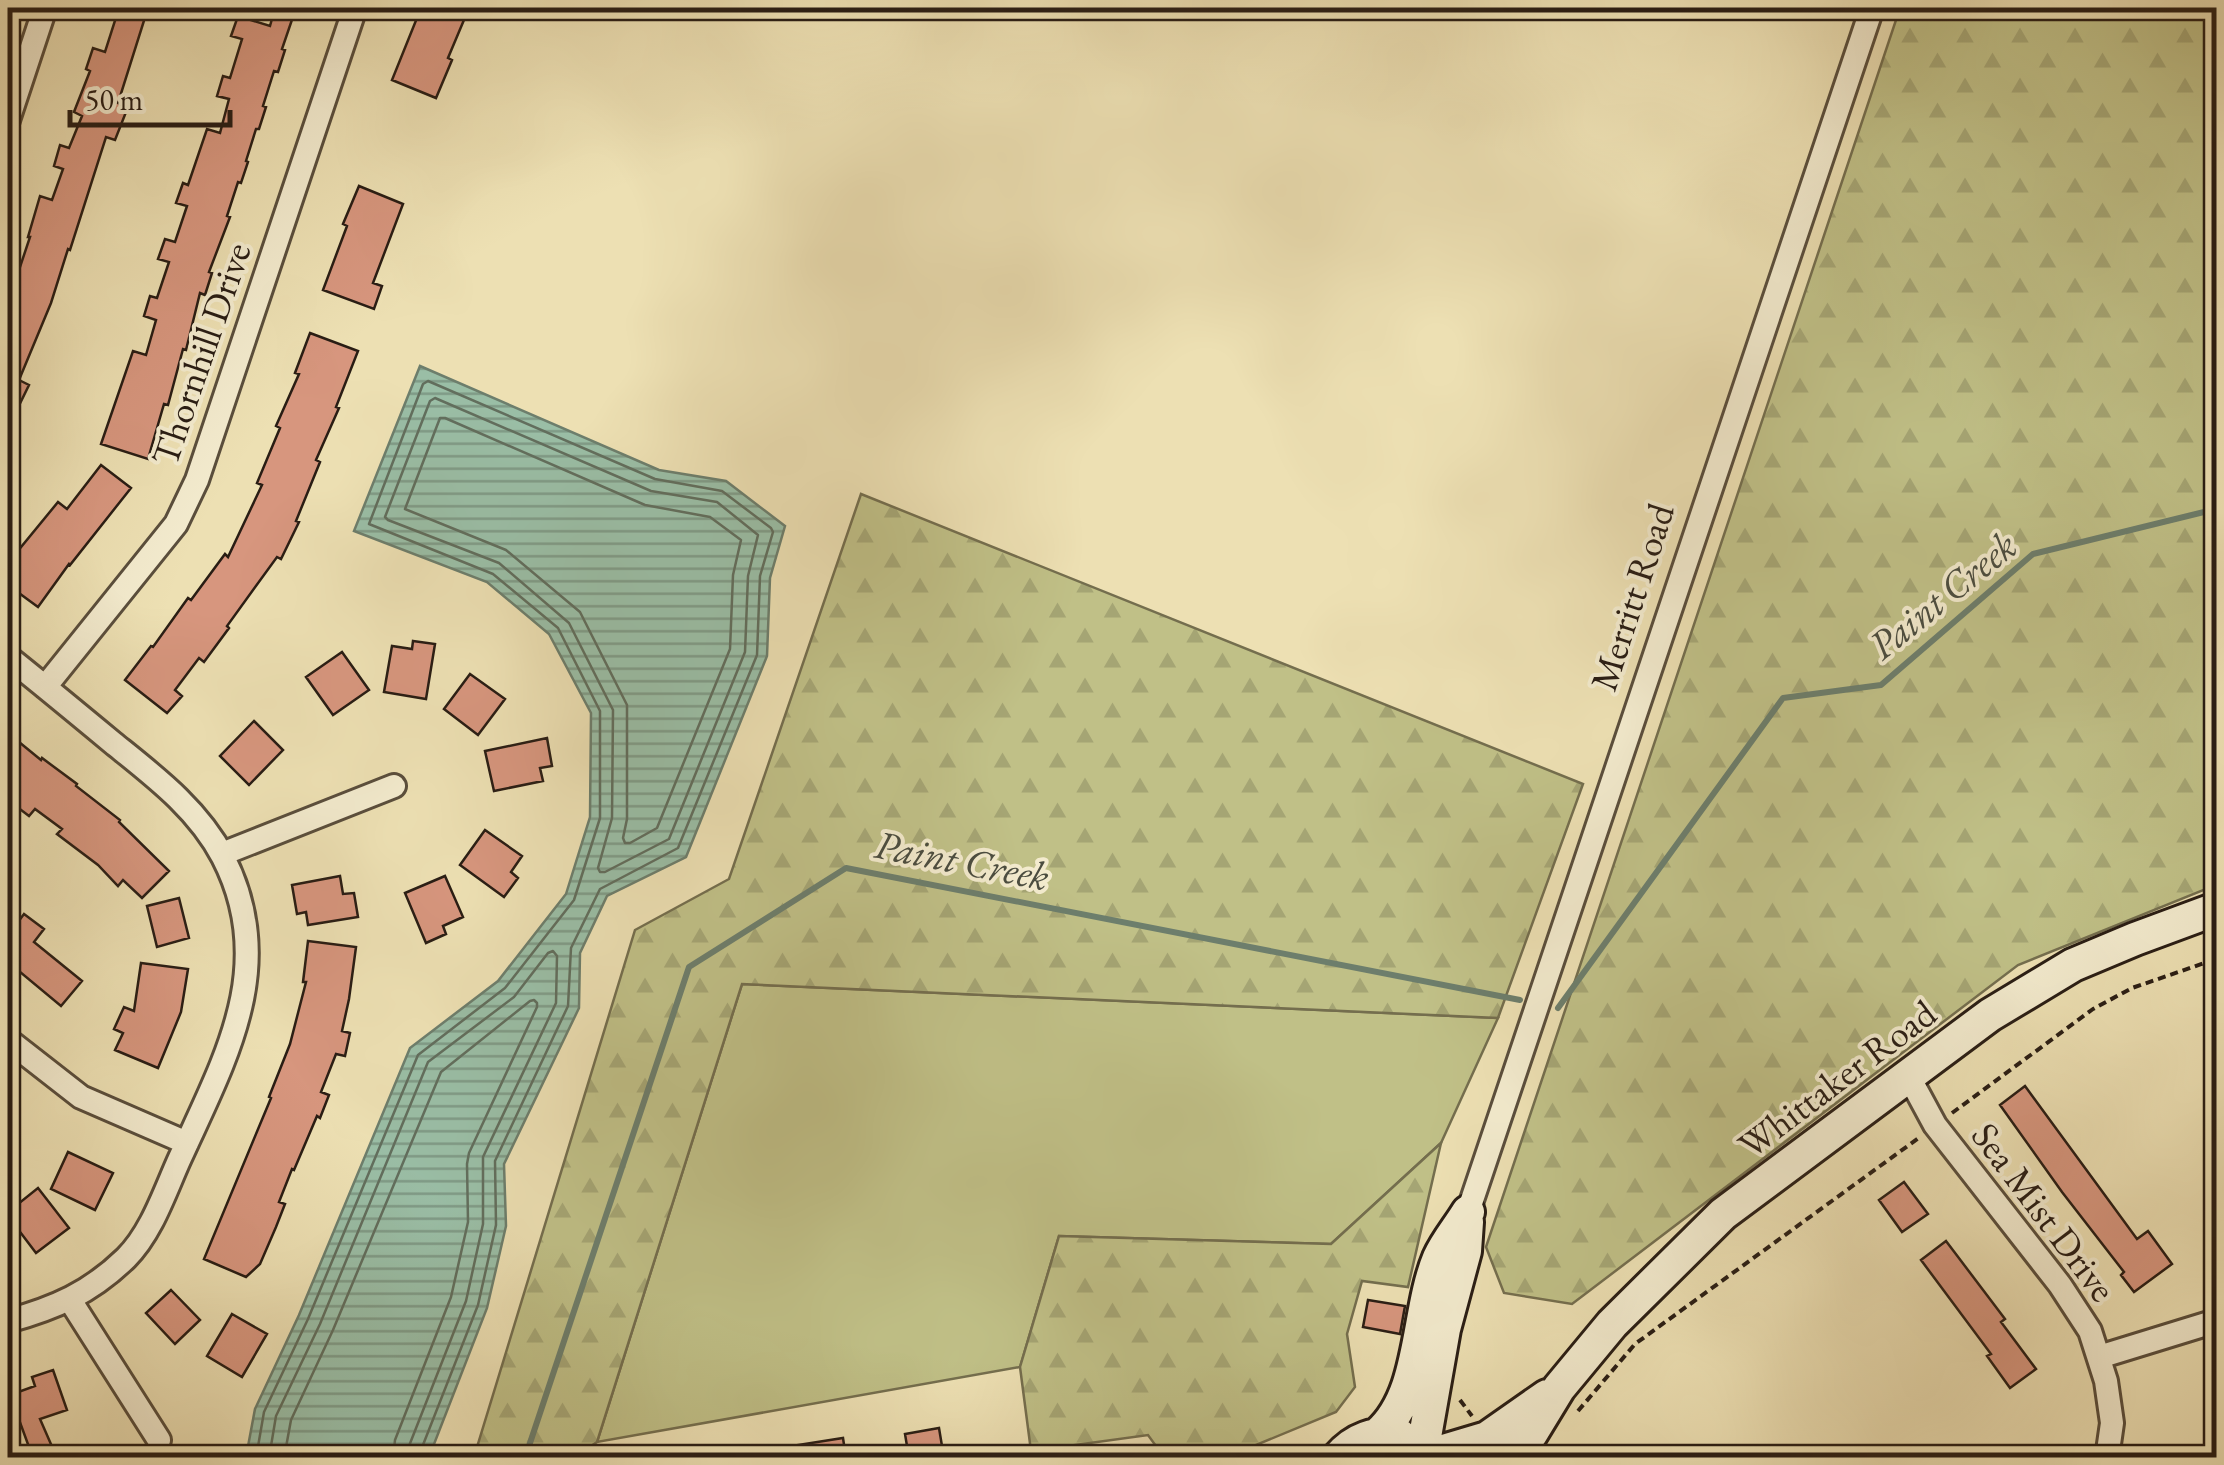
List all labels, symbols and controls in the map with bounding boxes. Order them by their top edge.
scale bar [70,65,230,127]
text: 50 m [85,80,143,119]
street label: Thornhill Drive [140,236,262,472]
street label: Merritt Road [1578,496,1685,697]
water label: Paint Creek [1857,519,2027,671]
water label: Paint Creek [870,818,1054,902]
street label: Whittaker Road [1728,988,1946,1169]
street label: Sea Mist Drive [1961,1112,2128,1311]

